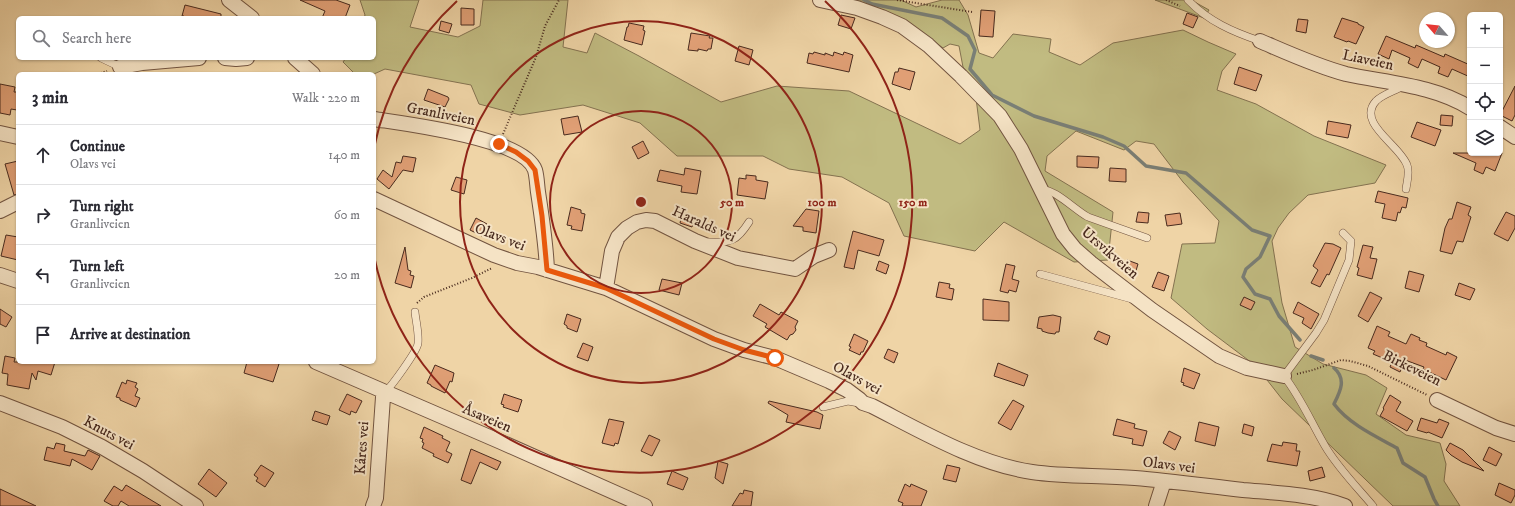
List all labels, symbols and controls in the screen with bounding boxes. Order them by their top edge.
north arrow [1419,12,1455,48]
map controls [1467,12,1503,156]
button: + [1467,12,1503,48]
search box [16,16,376,60]
icon: search [30,27,52,49]
text: Search here [62,29,131,48]
street label: Liaveien [1341,45,1395,75]
button: − [1467,48,1503,84]
button: locate [1467,84,1503,120]
text: 3 min [32,87,68,109]
text: Walk · 220 m [292,90,360,106]
street label: Granliveien [405,98,477,130]
button: layers [1467,120,1503,156]
route end [490,135,508,153]
text: Continue [70,137,125,156]
icon: ahead [32,144,54,166]
text: 140 m [328,147,360,163]
text: Olavs vei [70,156,116,172]
centre of rings [634,195,648,209]
text: 50 m [719,195,744,210]
text: 100 m [808,195,836,210]
text: 150 m [899,195,927,210]
text: Turn right [70,197,133,216]
street label: Haralds vei [669,202,739,247]
icon: right [32,204,54,226]
text: 60 m [334,207,360,223]
text: Granliveien [70,216,130,232]
street label: Olavs vei [472,219,528,255]
street label: Ursvikveien [1077,223,1143,283]
text: Turn left [70,257,124,276]
icon: left [32,264,54,286]
text: 20 m [334,267,360,283]
text: Granliveien [70,276,130,292]
icon: arrive [32,324,54,346]
text: Arrive at destination [70,325,190,344]
street label: Birkeveien [1380,346,1445,390]
route start [766,349,784,367]
street label: Olavs vei [829,357,885,399]
street label: Åsaveien [460,398,515,437]
street label: Knuts vei [80,412,138,454]
street label: Kåres vei [351,420,373,475]
street label: Olavs vei [1142,452,1196,478]

